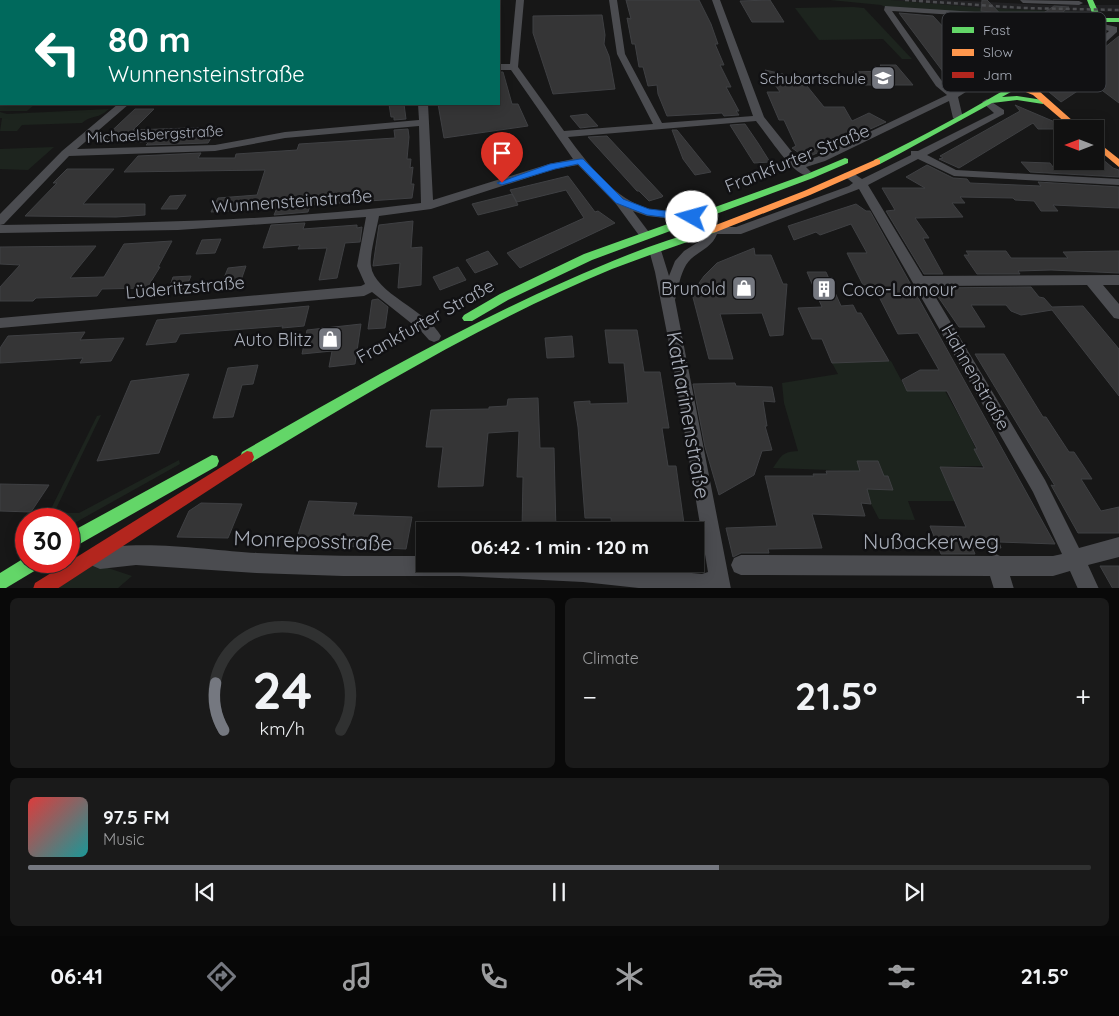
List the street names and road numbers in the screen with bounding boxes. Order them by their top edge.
street label: Frankfurter Straße [721,118,873,198]
street label: Michaelsbergstraße [86,121,224,147]
street label: Wunnensteinstraße [211,184,373,218]
street label: Lüderitzstraße [124,270,246,304]
street label: Frankfurter Straße [352,274,498,368]
street label: Hahnenstraße [936,320,1016,434]
street label: Katharinenstraße [661,329,717,501]
street label: Monreposstraße [233,524,393,556]
street label: Nußackerweg [863,528,999,554]

